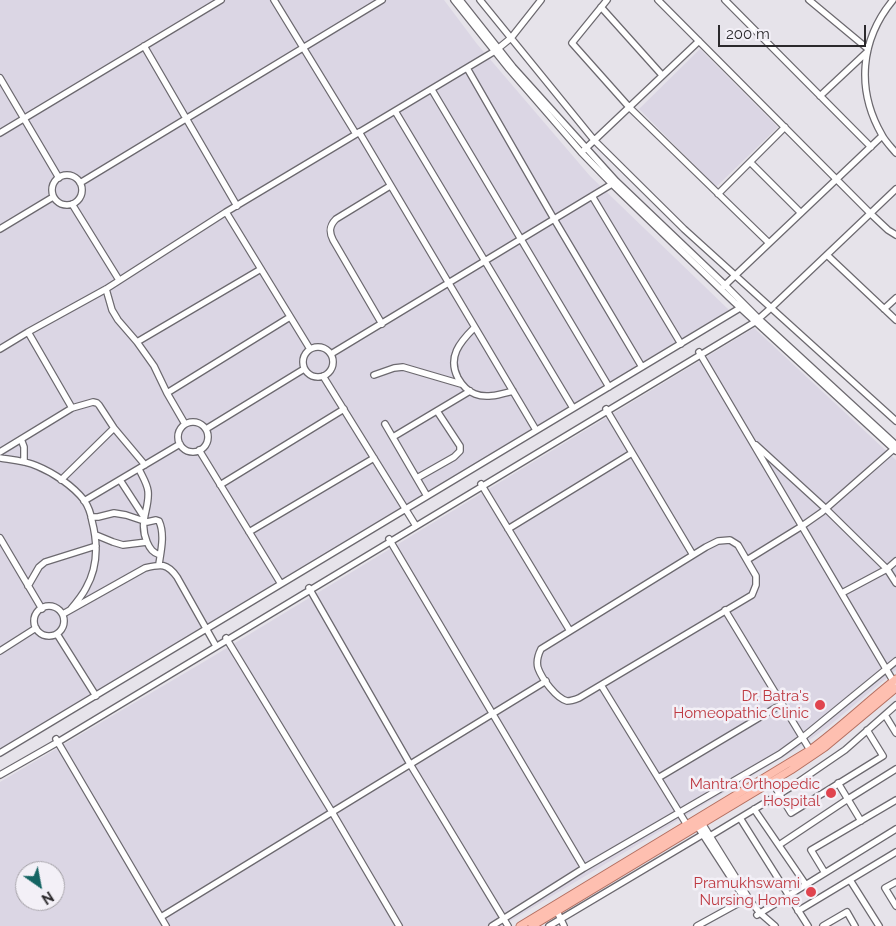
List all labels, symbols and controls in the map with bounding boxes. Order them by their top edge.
scale bar [721,15,868,47]
text: 200 m [726,25,770,43]
place label: Dr. Batra's Homeopathic Clinic [673,687,809,722]
marker: Dr. Batra's Homeopathic Clinic [813,698,827,712]
place label: Mantra Orthopedic Hospital [690,775,820,810]
marker: Mantra Orthopedic Hospital [824,786,838,800]
north arrow [15,861,65,911]
place label: Pramukhswami Nursing Home [694,874,800,909]
marker: Pramukhswami Nursing Home [804,885,818,899]
text: N [39,888,56,907]

